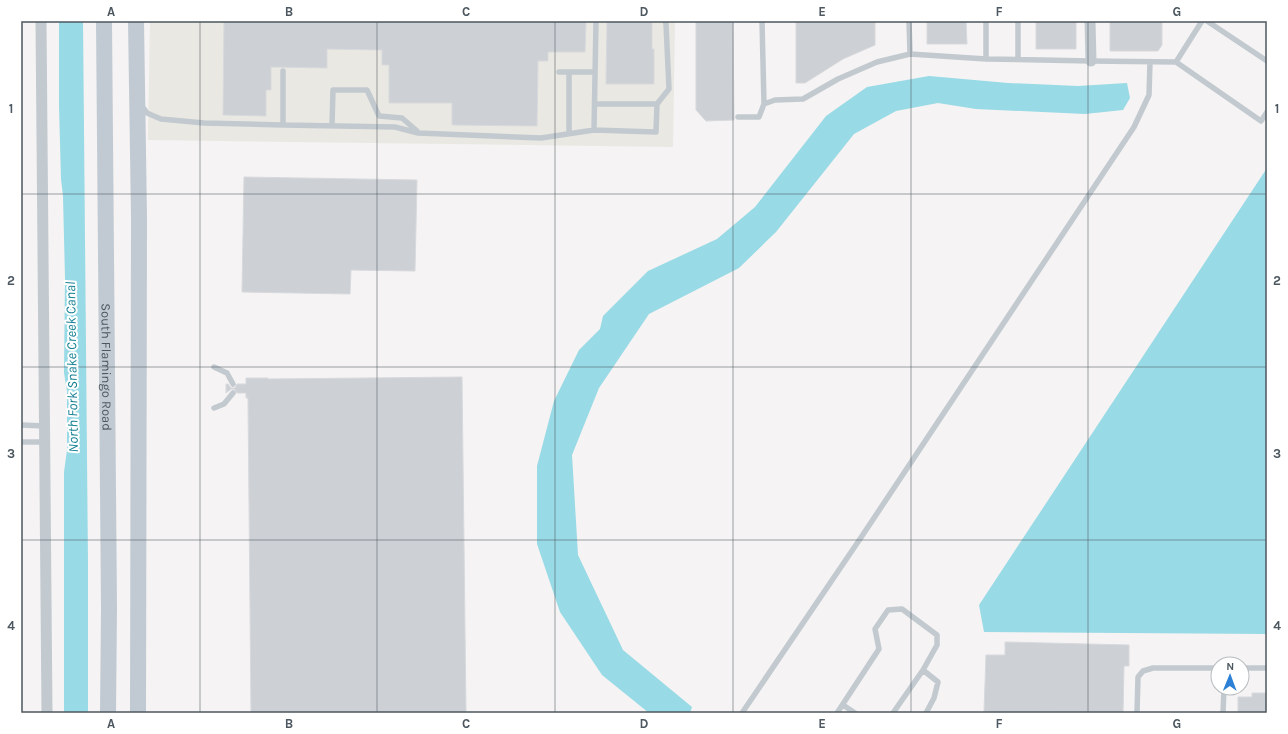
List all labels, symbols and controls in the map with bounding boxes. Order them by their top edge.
text: A [107,4,115,19]
text: B [285,4,293,19]
text: C [462,4,470,19]
text: D [640,4,649,19]
text: E [818,4,826,19]
text: F [995,4,1003,19]
text: G [1173,4,1181,19]
text: 1 [9,101,13,116]
text: 1 [1275,101,1279,116]
text: 2 [7,273,15,288]
text: 2 [1273,273,1281,288]
water label: North Fork Snake Creek Canal [62,281,82,453]
street label: South Flamingo Road [99,303,115,431]
text: 3 [7,446,15,461]
text: 3 [1273,446,1281,461]
text: 4 [7,618,15,633]
text: 4 [1273,618,1281,633]
north arrow [1210,656,1250,696]
text: N [1226,660,1234,673]
text: A [107,716,115,731]
text: B [285,716,293,731]
text: C [462,716,470,731]
text: D [640,716,649,731]
text: E [818,716,826,731]
text: F [995,716,1003,731]
text: G [1173,716,1181,731]

